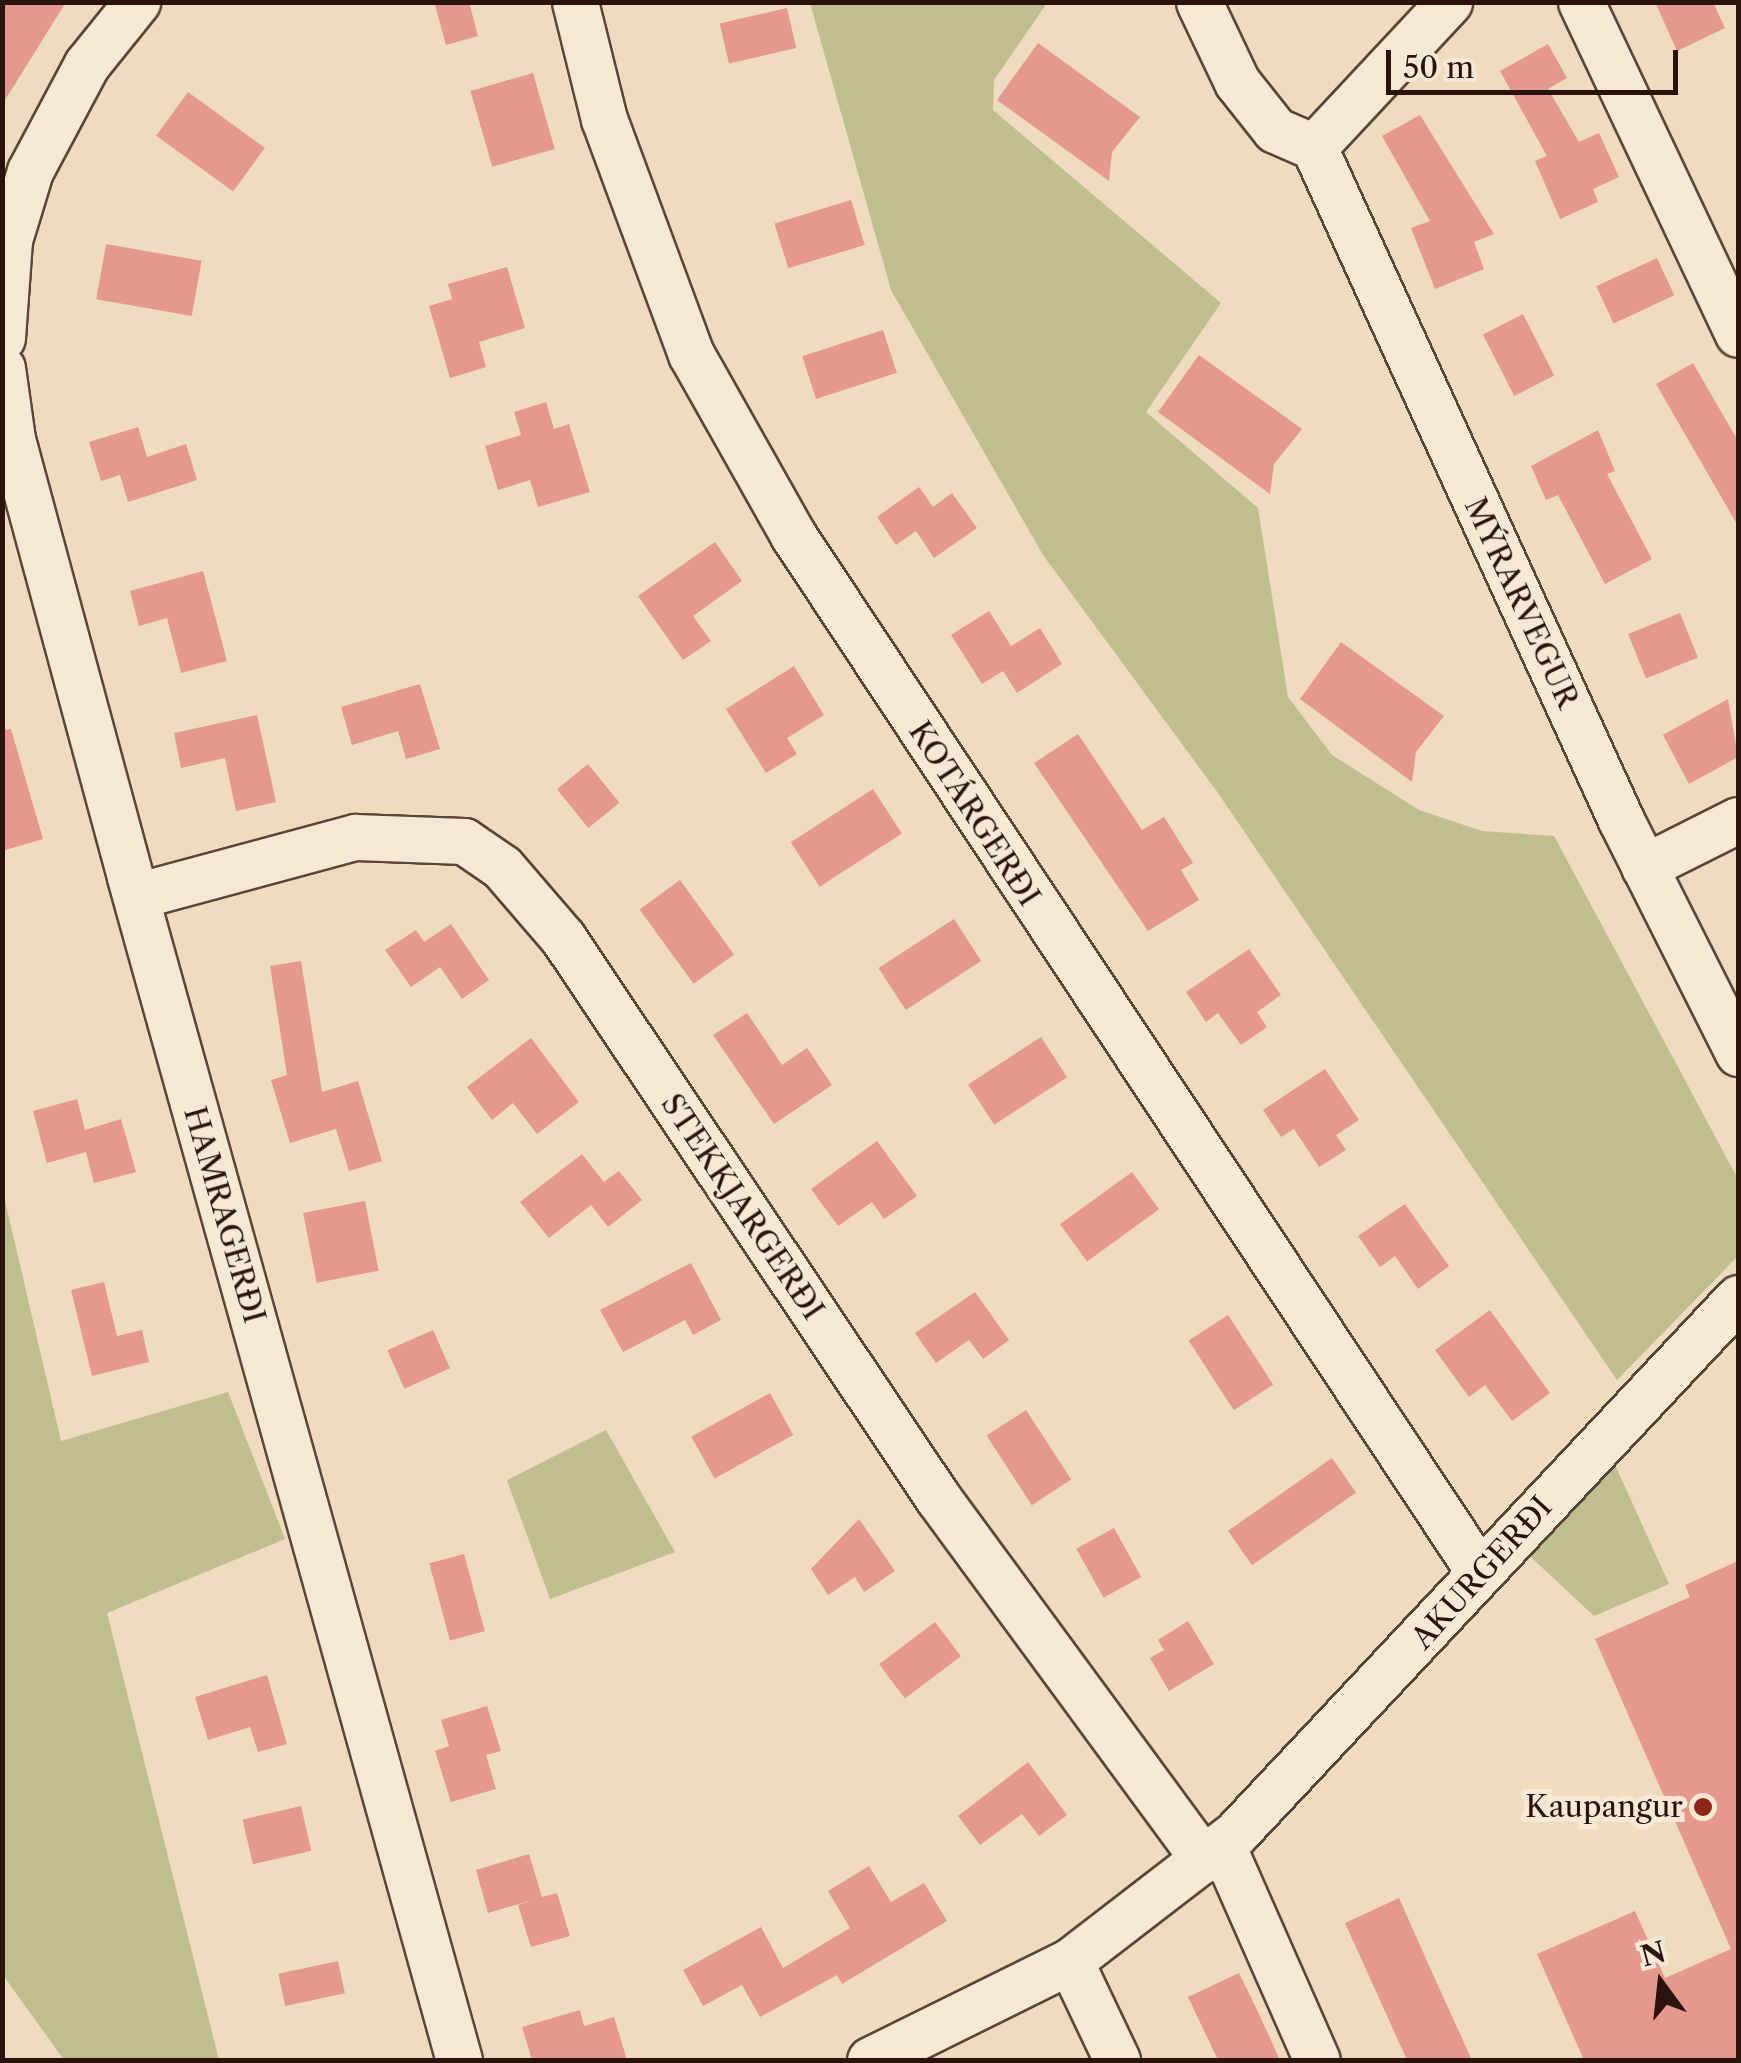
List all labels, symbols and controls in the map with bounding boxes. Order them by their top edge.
scale bar [1391,30,1684,92]
text: 50 m [1403,49,1474,86]
street label: MÝRARVEGUR [1457,492,1585,714]
street label: KOTÁRGERÐI [901,715,1047,913]
street label: STEKKJARGERÐI [653,1087,831,1327]
street label: HAMRAGERÐI [176,1103,272,1327]
street label: AKURGERÐI [1404,1490,1560,1656]
place label: Kaupangur [1525,1789,1683,1825]
marker: Kaupangur [1692,1796,1714,1818]
north arrow [1611,1933,1711,2033]
text: N [1637,1934,1669,1974]

